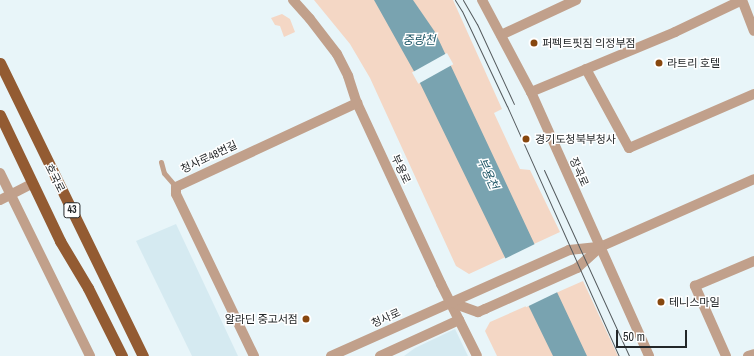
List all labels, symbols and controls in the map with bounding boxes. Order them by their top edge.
water label: 중랑천 [402,34,436,48]
place label: 퍼펙트핏짐 의정부점 [542,36,636,50]
marker: 퍼펙트핏짐 의정부점 [529,38,539,48]
place label: 라트리 호텔 [667,56,720,70]
marker: 라트리 호텔 [654,58,664,68]
place label: 경기도청북부청사 [535,132,616,146]
marker: 경기도청북부청사 [520,133,532,145]
street label: 청사로48번길 [179,138,239,176]
street label: 부용로 [389,152,413,186]
street label: 장곡로 [567,155,591,189]
water label: 부용천 [473,156,501,192]
street label: 호국로 [42,161,68,195]
road number: 43 [63,202,81,218]
place label: 테니스마일 [669,295,720,309]
marker: 테니스마일 [656,297,666,307]
street label: 청사로 [369,306,403,330]
place label: 알라딘 중고서점 [225,312,298,326]
marker: 알라딘 중고서점 [301,314,311,324]
scale bar [618,322,689,348]
text: 50 m [623,329,645,345]

